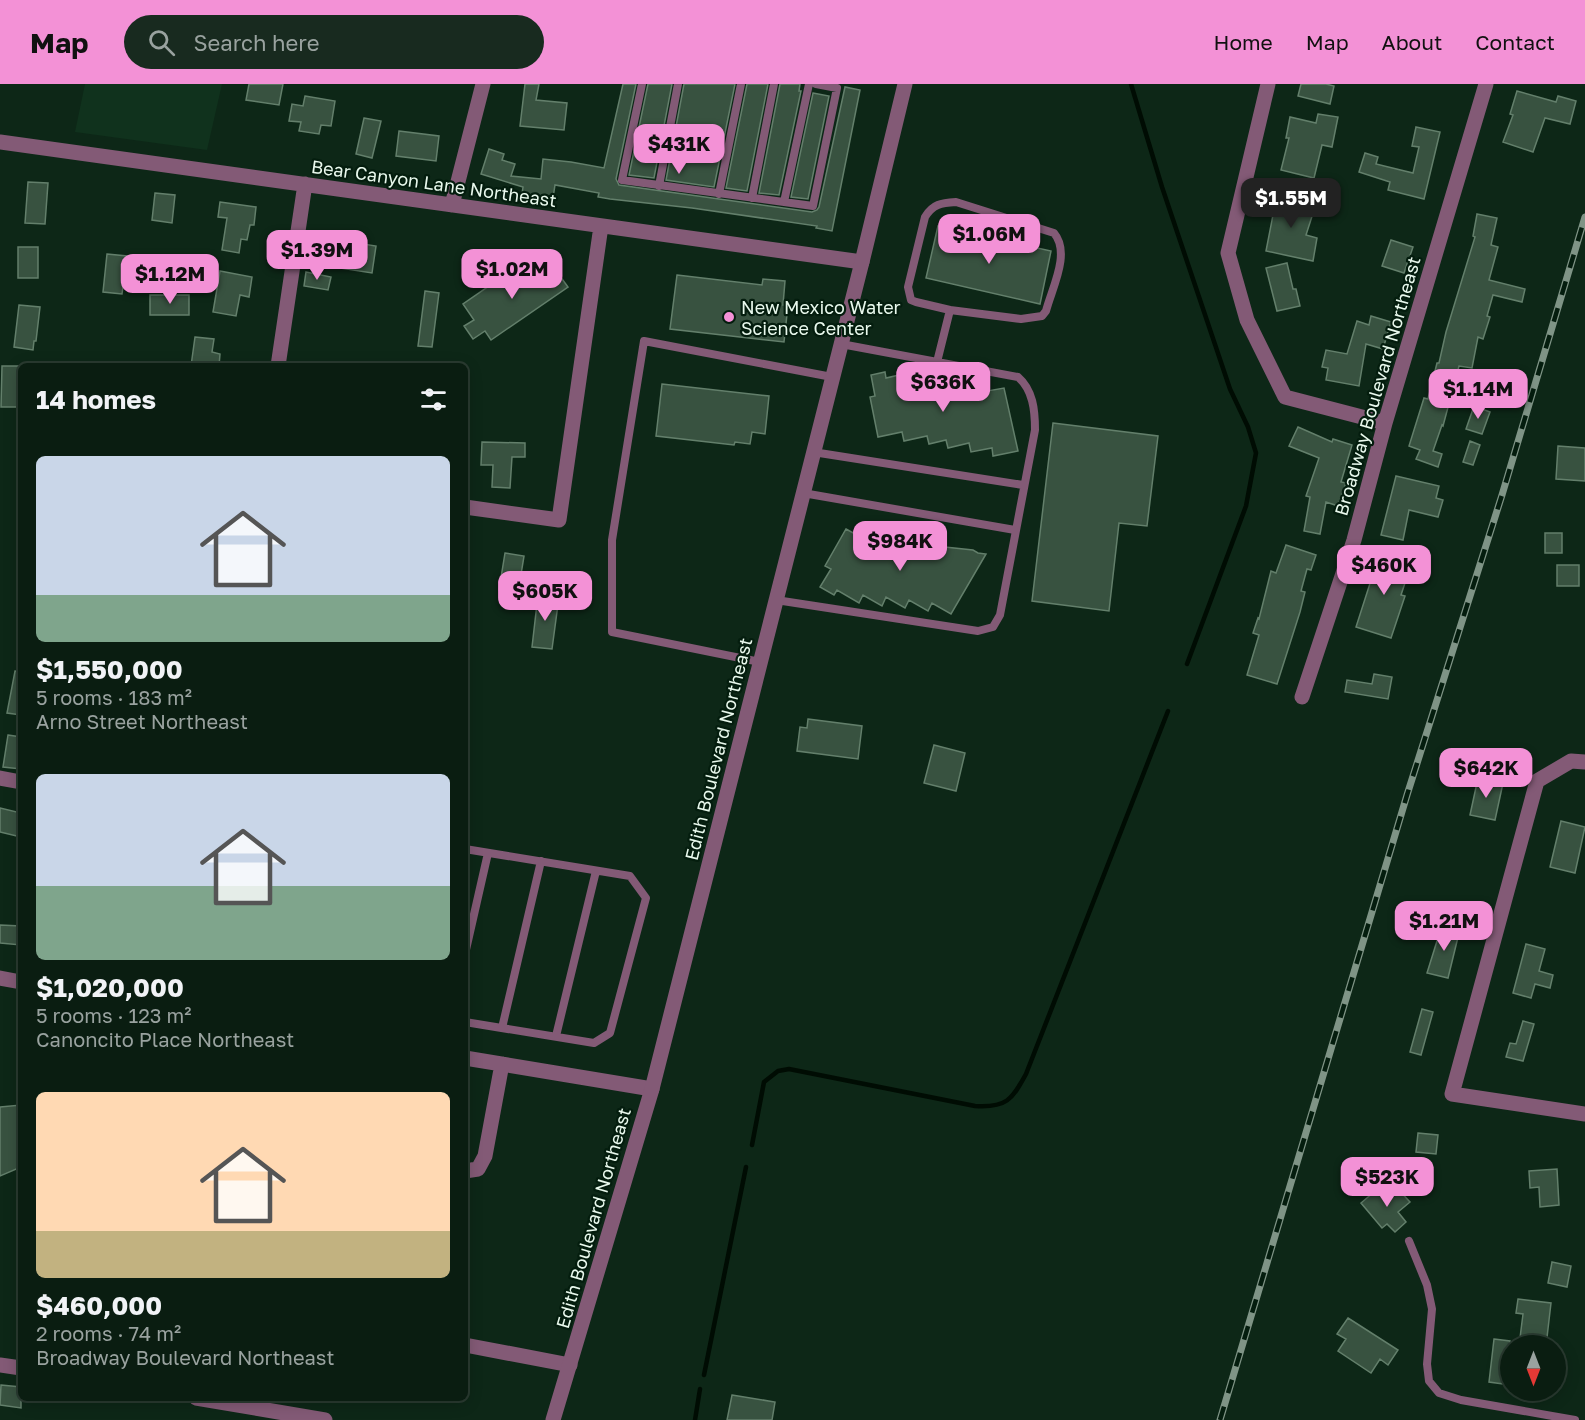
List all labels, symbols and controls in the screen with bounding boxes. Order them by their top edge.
search box [124,15,544,69]
text: Map [30,26,88,59]
icon: search [145,26,178,59]
text: Search here [193,29,319,56]
text: Home [1213,29,1273,55]
text: Map [1306,29,1349,55]
text: About [1382,29,1442,55]
text: Contact [1475,29,1555,55]
pin: $431K [637,124,721,175]
text: $431K [648,131,710,155]
street label: Bear Canyon Lane Northeast [310,155,558,211]
pin: $1.55M [1242,178,1340,229]
text: $1.55M [1255,185,1327,209]
pin: $1.06M [940,214,1038,265]
text: $1.06M [952,221,1026,245]
pin: $1.39M [268,230,366,281]
text: $1.39M [281,237,353,261]
pin: $1.02M [463,249,561,300]
pin: $1.12M [121,254,219,305]
street label: Broadway Boulevard Northeast [1329,254,1425,518]
text: $1.02M [475,256,549,280]
text: $1.12M [135,261,205,285]
place label: New Mexico Water Science Center [741,296,901,339]
marker: New Mexico Water Science Center [722,310,736,324]
pin: $636K [901,362,985,413]
text: $636K [910,369,976,393]
pin: $1.14M [1429,369,1527,420]
text: $1.14M [1443,376,1513,400]
icon: filters [417,383,450,416]
text: 14 homes [36,384,156,415]
icon: home [189,495,297,603]
pin: $984K [858,521,942,572]
text: $984K [867,528,933,552]
pin: $460K [1342,545,1426,596]
text: $460K [1351,552,1417,576]
pin: $605K [503,571,587,622]
text: $605K [512,578,578,602]
street label: Edith Boulevard Northeast [680,635,756,863]
text: $1,550,000 [36,654,183,685]
text: 5 rooms · 183 m² [36,685,192,709]
text: Arno Street Northeast [36,709,248,733]
pin: $642K [1444,748,1528,799]
text: $642K [1453,755,1519,779]
icon: home [189,813,297,921]
pin: $1.21M [1395,901,1493,952]
text: $1.21M [1409,908,1479,932]
text: $1,020,000 [36,972,184,1003]
text: 5 rooms · 123 m² [36,1003,191,1027]
text: Canoncito Place Northeast [36,1027,294,1051]
street label: Edith Boulevard Northeast [551,1105,635,1331]
icon: home [189,1131,297,1239]
pin: $523K [1345,1157,1429,1208]
text: $523K [1355,1164,1419,1188]
text: $460,000 [36,1290,162,1321]
text: 2 rooms · 74 m² [36,1321,181,1345]
north arrow [1500,1335,1566,1401]
map controls [1500,1335,1566,1401]
text: Broadway Boulevard Northeast [36,1345,334,1369]

